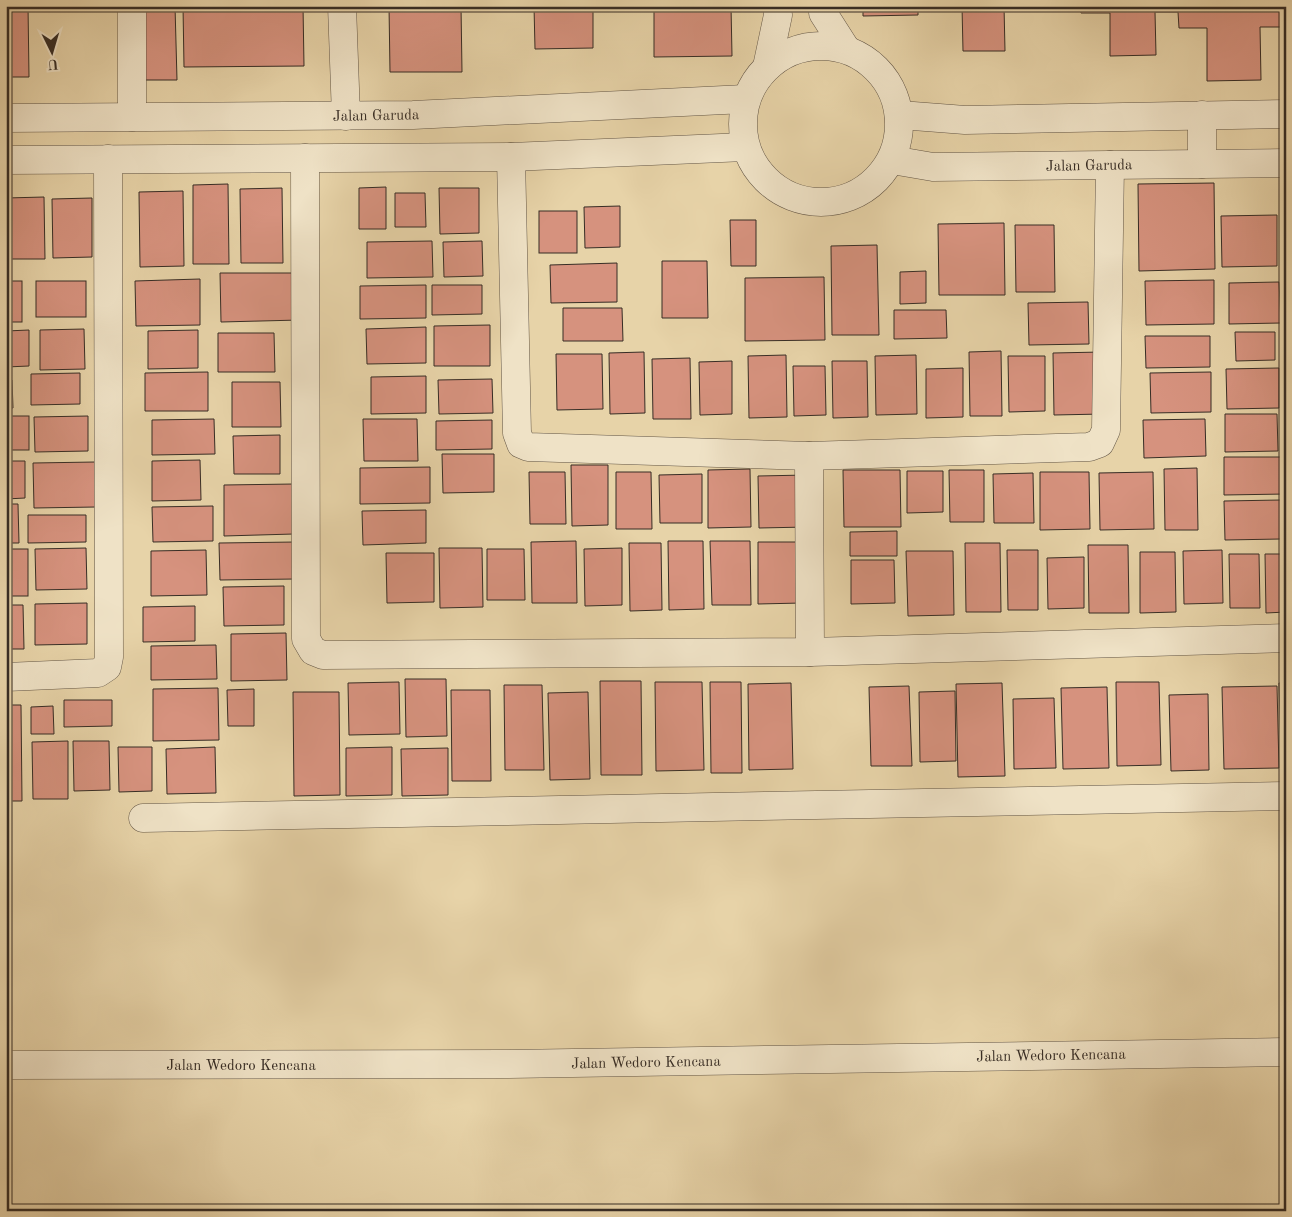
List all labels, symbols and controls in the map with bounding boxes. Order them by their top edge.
north arrow [28,28,78,78]
text: U [47,56,59,71]
street label: Jalan Garuda [332,108,420,125]
street label: Jalan Garuda [1045,158,1133,175]
street label: Jalan Wedoro Kencana [976,1048,1127,1065]
street label: Jalan Wedoro Kencana [571,1055,722,1072]
street label: Jalan Wedoro Kencana [166,1059,316,1074]

